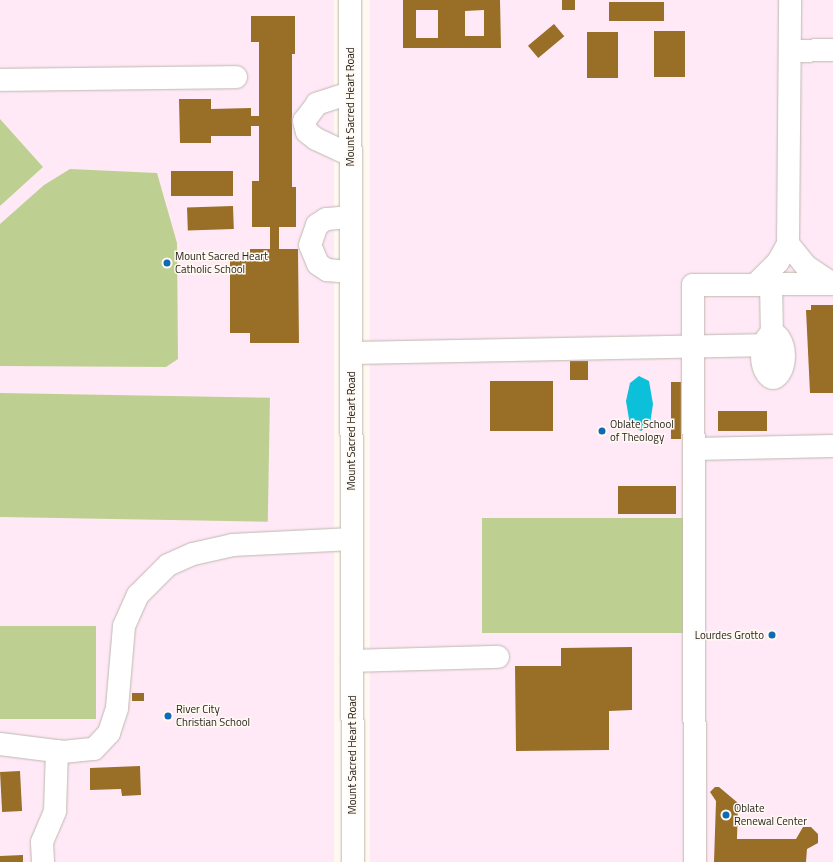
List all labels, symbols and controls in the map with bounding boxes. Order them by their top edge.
street label: Mount Sacred Heart Road [343,47,357,167]
place label: Mount Sacred Heart Catholic School [175,250,268,276]
marker: Mount Sacred Heart Catholic School [162,258,172,268]
street label: Mount Sacred Heart Road [344,371,358,491]
place label: Oblate School of Theology [610,418,674,444]
marker: Oblate School of Theology [597,426,607,436]
place label: Lourdes Grotto [695,628,764,642]
marker: Lourdes Grotto [767,630,777,640]
street label: Mount Sacred Heart Road [345,695,359,815]
place label: River City Christian School [176,703,250,729]
marker: River City Christian School [163,711,173,721]
place label: Oblate Renewal Center [734,802,807,828]
marker: Oblate Renewal Center [721,810,731,820]

